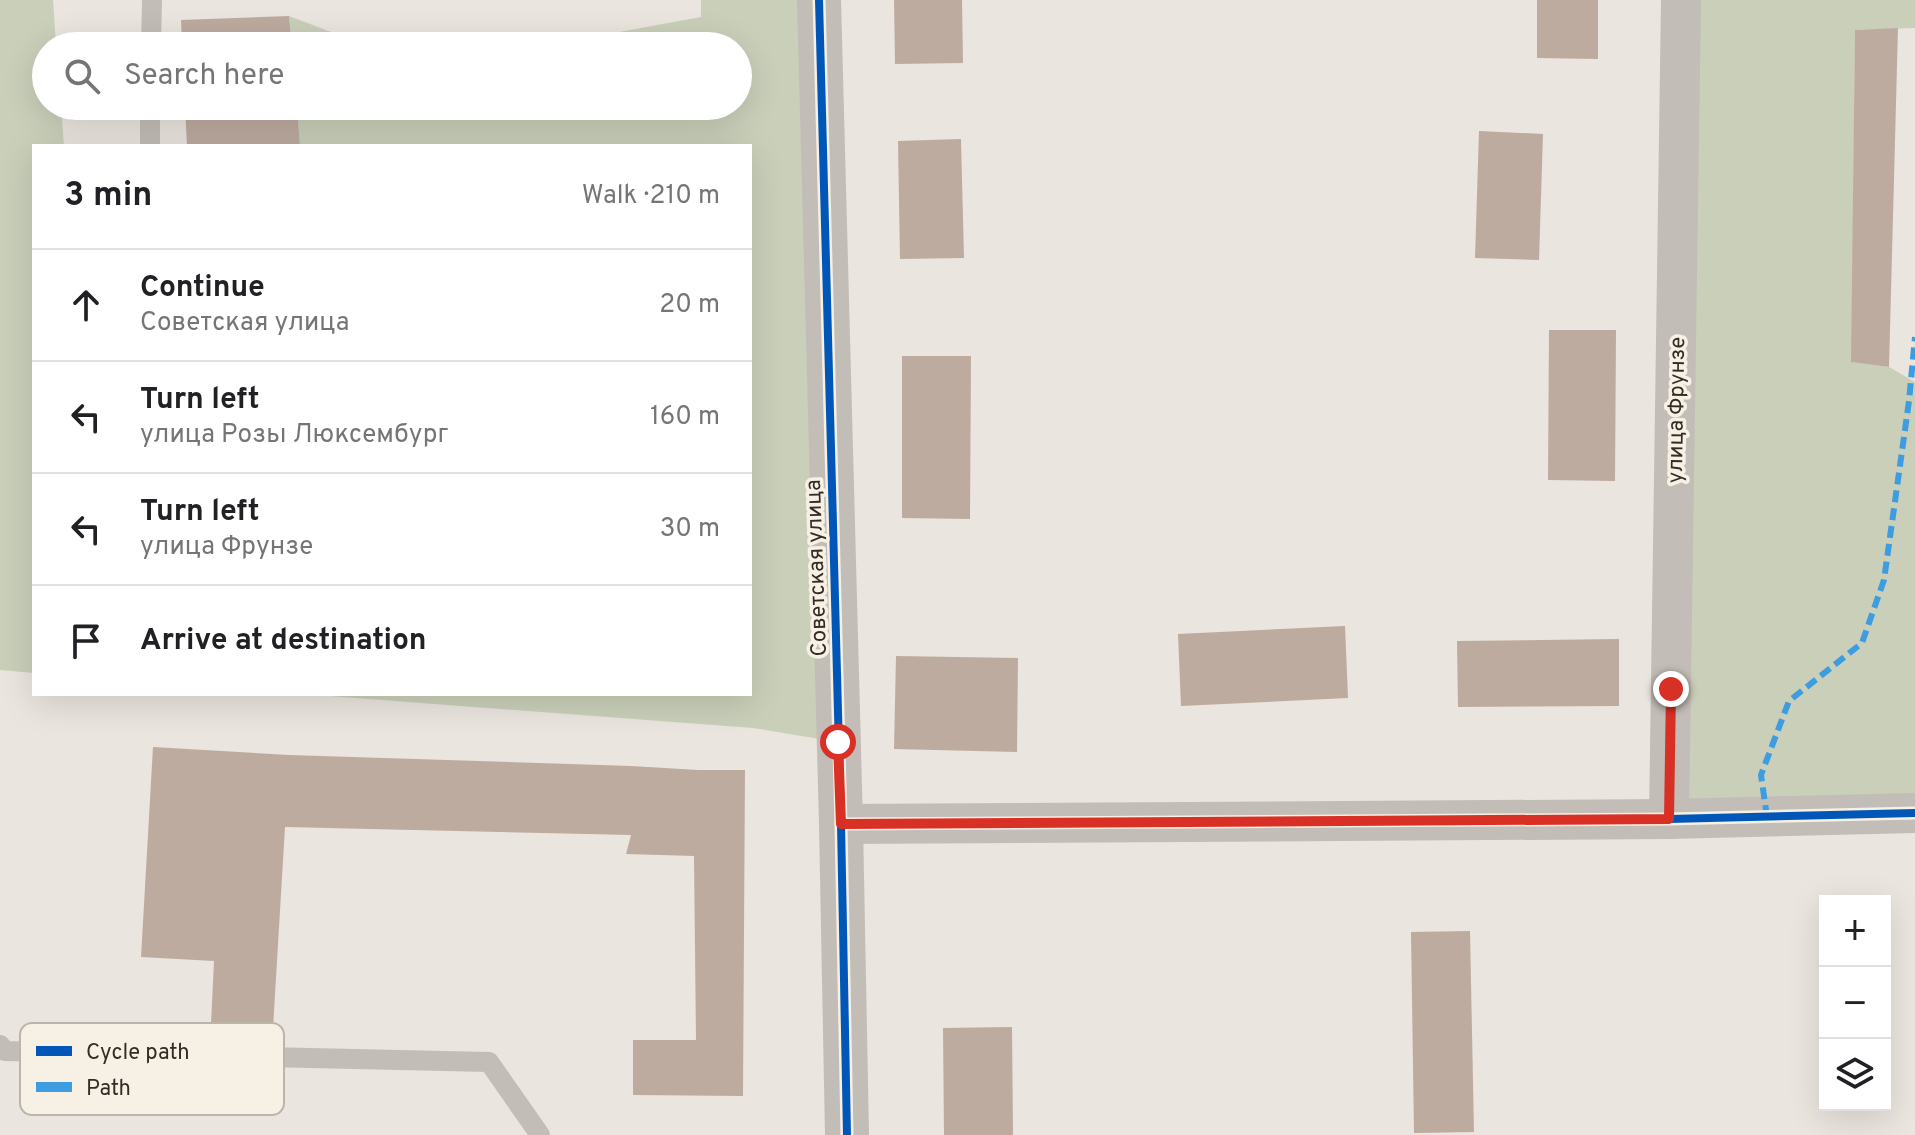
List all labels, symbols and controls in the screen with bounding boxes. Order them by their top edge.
search box [32,32,752,120]
icon: search [60,54,104,98]
text: Search here [124,58,284,95]
text: 3 min [64,175,152,218]
text: Walk · 210 m [582,180,720,213]
text: Continue [140,270,265,307]
icon: ahead [64,283,108,327]
text: 20 m [659,289,720,322]
text: Советская улица [140,307,349,340]
street label: улица Фрунзе [1663,337,1692,484]
text: Turn left [140,382,260,419]
icon: left [64,395,108,439]
text: 160 m [650,401,720,434]
text: улица Розы Люксембург [140,419,448,452]
street label: Советская улица [801,479,834,657]
text: Turn left [140,494,260,531]
icon: left [64,507,108,551]
text: 30 m [660,513,720,546]
text: улица Фрунзе [140,531,313,564]
icon: arrive [64,619,108,663]
text: Arrive at destination [140,623,426,660]
route end [1653,671,1689,707]
route start [820,724,856,760]
map controls [1819,895,1891,1111]
button: + [1819,895,1891,967]
button: − [1819,967,1891,1039]
legend [20,1023,284,1115]
button: layers [1819,1039,1891,1111]
text: Cycle path [86,1040,190,1067]
text: Path [86,1076,131,1103]

